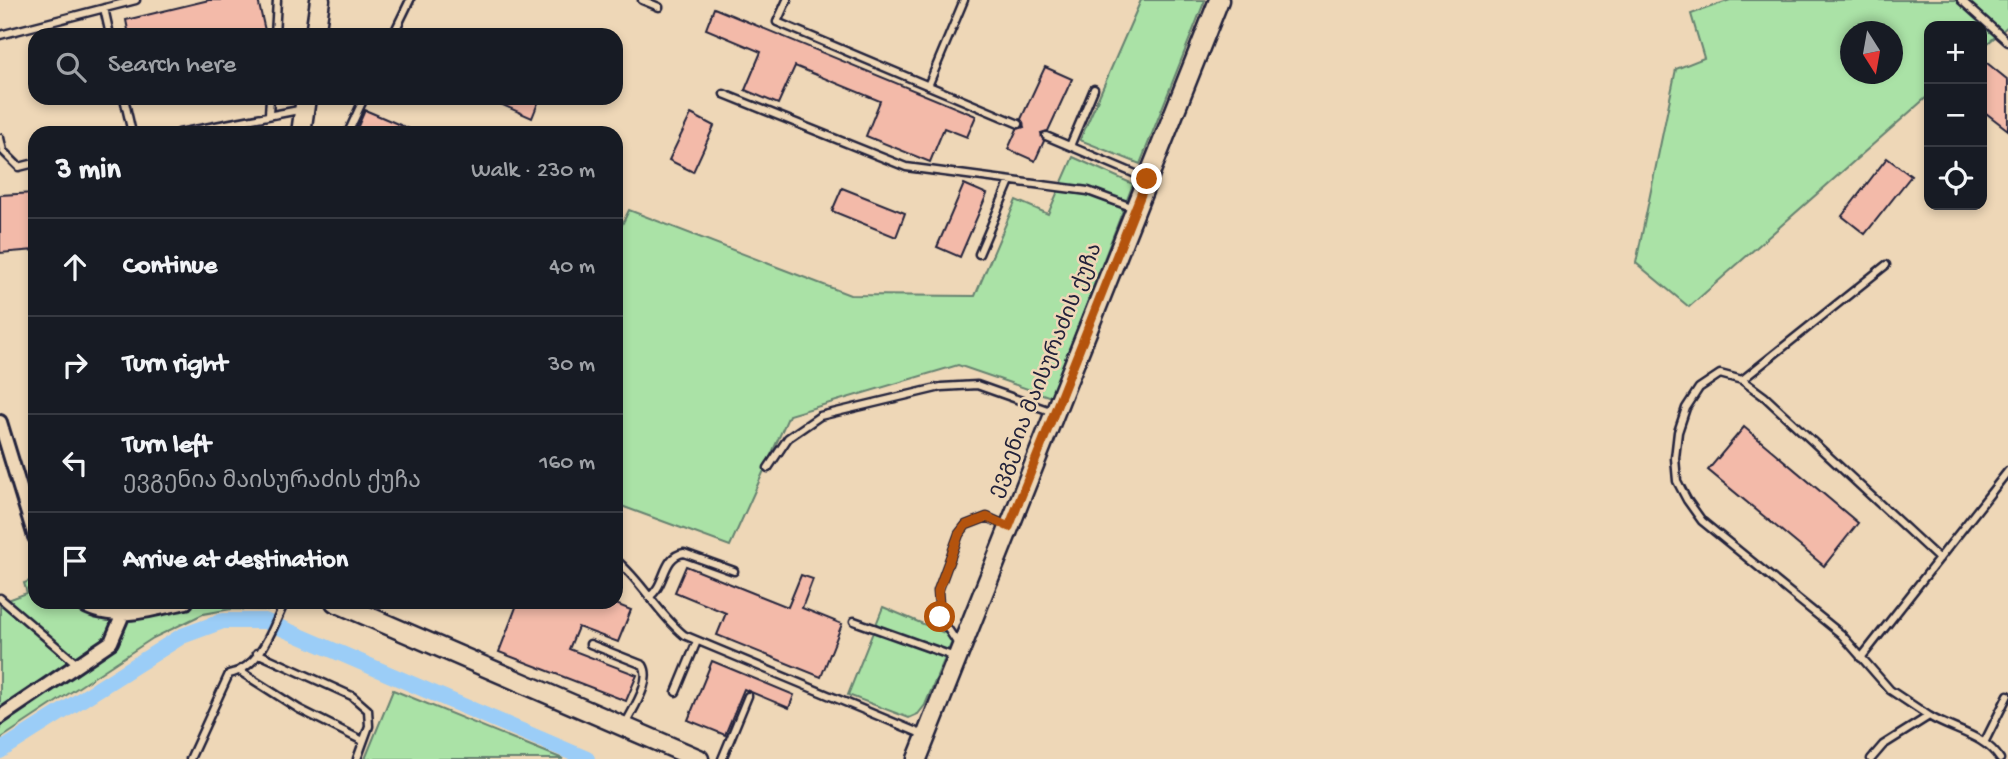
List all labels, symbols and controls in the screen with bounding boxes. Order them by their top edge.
north arrow [1840,21,1903,84]
map controls [1924,21,1987,210]
button: + [1924,21,1987,84]
search box [28,28,623,105]
icon: search [52,48,90,86]
text: Search here [108,51,236,82]
button: − [1924,84,1987,147]
button: locate [1924,147,1987,210]
text: 3 min [56,154,121,189]
text: Walk · 230 m [471,158,595,185]
route end [1131,163,1162,194]
street label: ევგენია მაისურაძის ქუჩა [984,240,1110,502]
icon: ahead [56,248,94,286]
text: Continue [123,252,217,283]
text: 40 m [549,254,595,281]
icon: right [56,346,94,384]
text: Turn right [123,350,227,381]
text: 30 m [548,352,595,379]
text: Turn left [123,431,211,462]
icon: left [56,444,94,482]
text: 160 m [539,450,595,477]
text: ევგენია მაისურაძის ქუჩა [123,469,421,496]
icon: arrive [56,542,94,580]
text: Arrive at destination [123,546,348,577]
route start [924,601,955,632]

